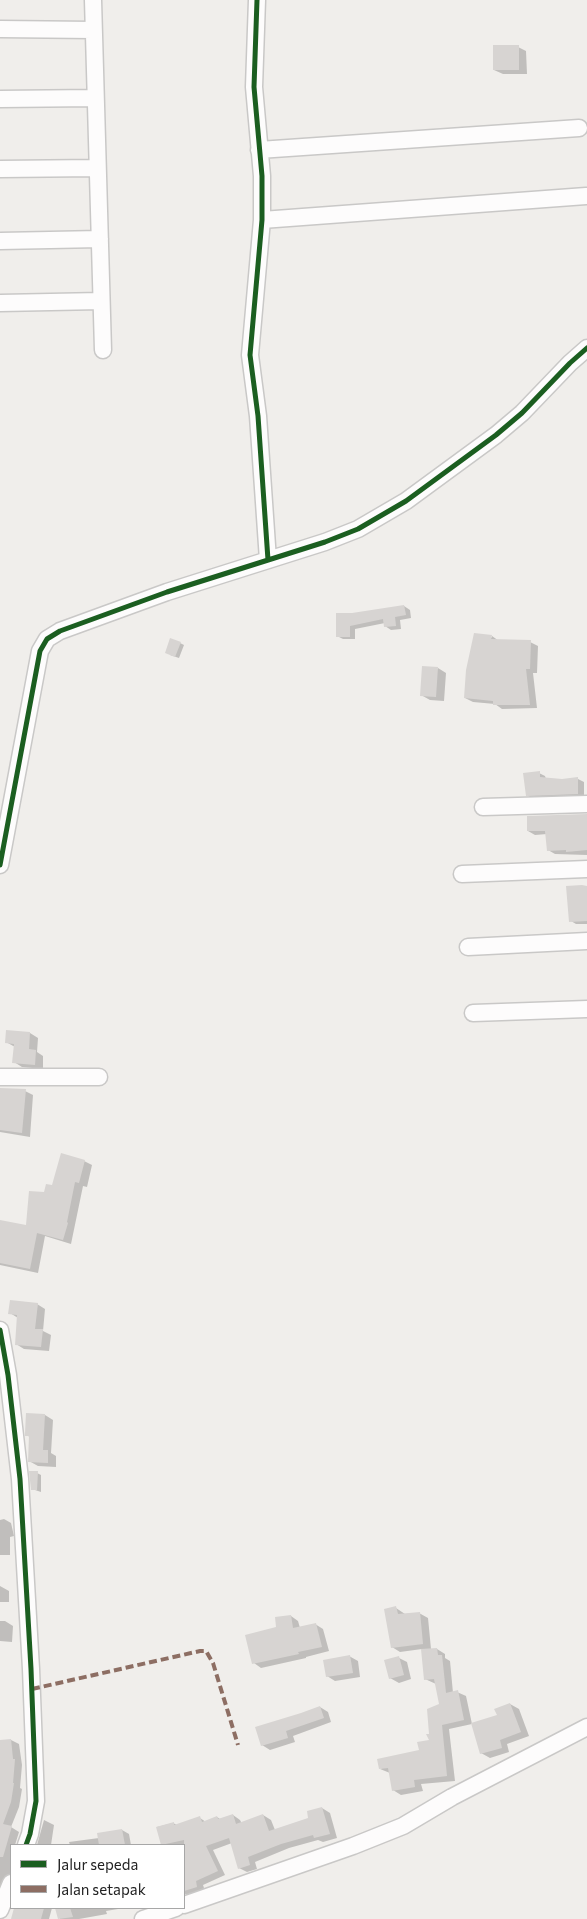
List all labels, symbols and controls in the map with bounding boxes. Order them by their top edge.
legend [10,1844,185,1909]
text: Jalur sepeda [57,1855,138,1873]
text: Jalan setapak [57,1880,146,1898]

